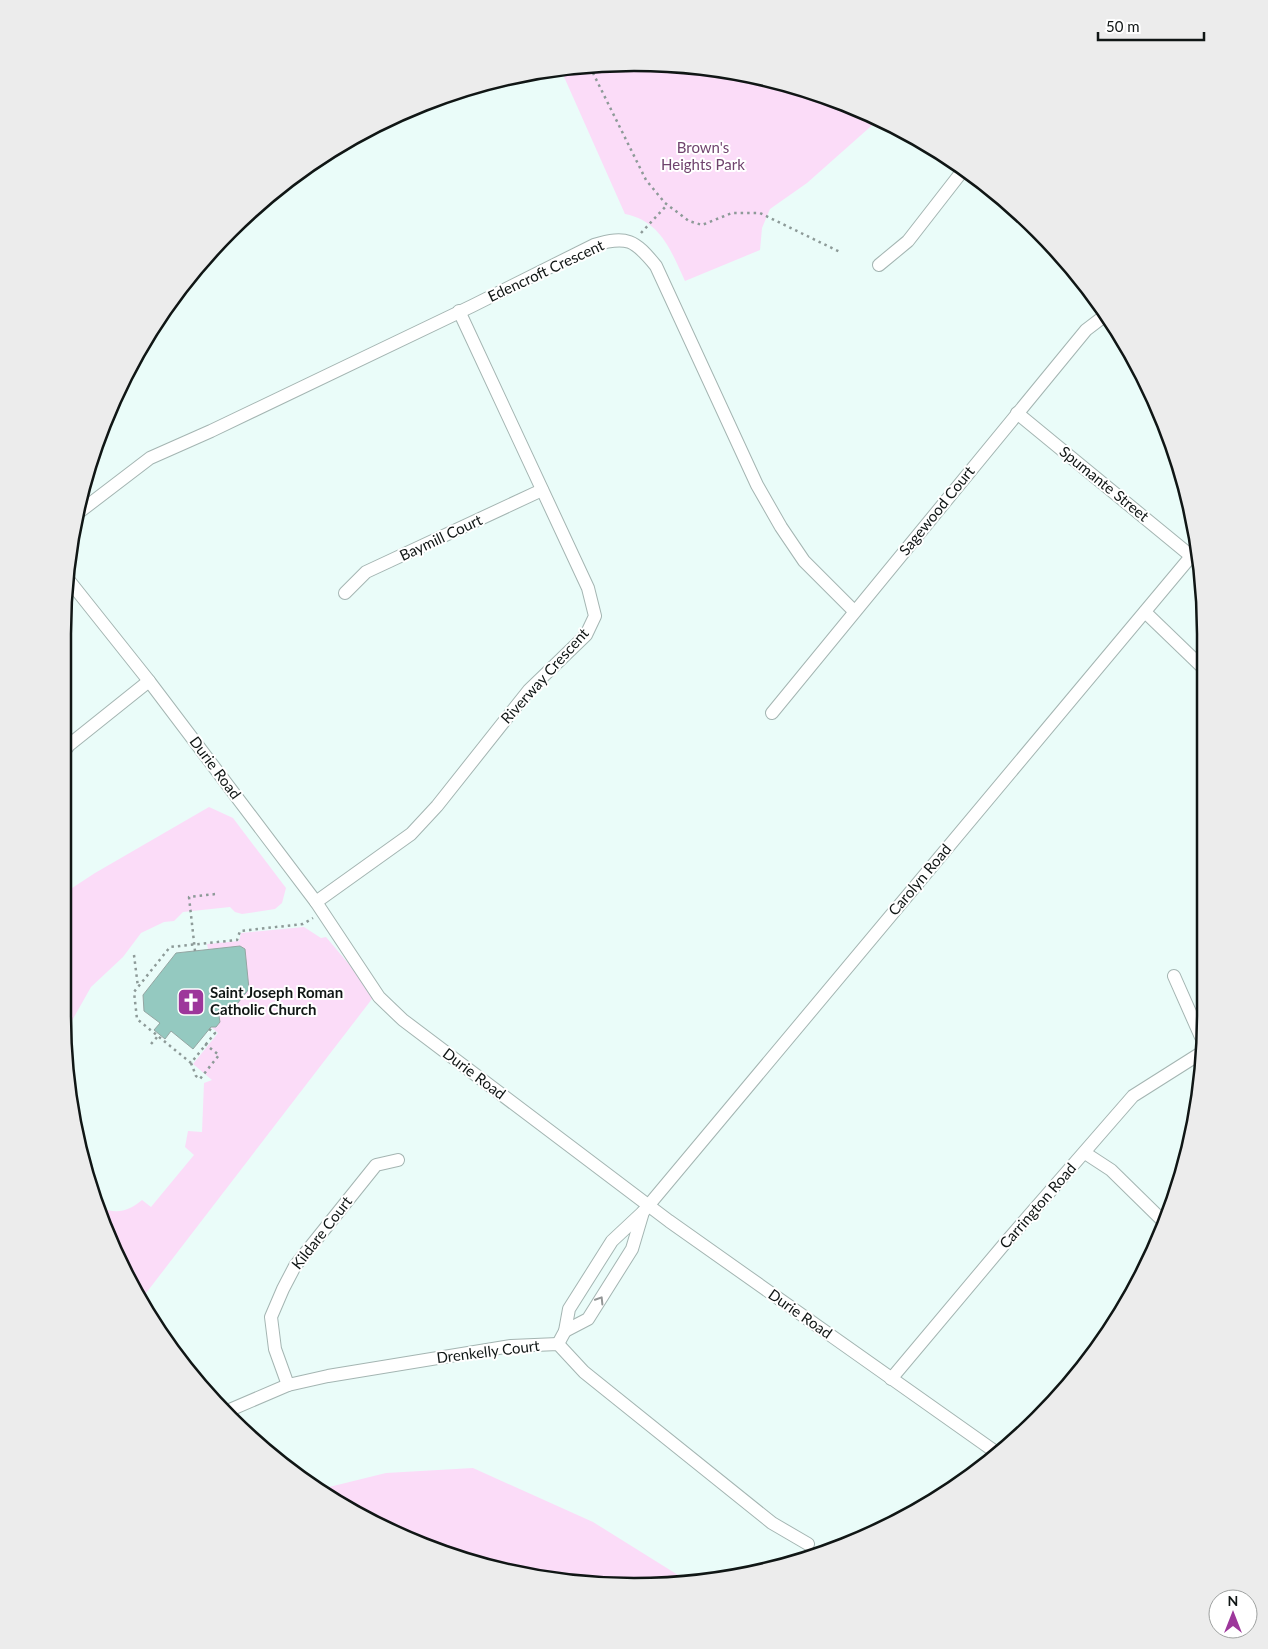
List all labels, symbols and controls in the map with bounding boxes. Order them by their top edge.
scale bar [1098,10,1204,42]
text: 50 m [1106,17,1140,35]
park label: Brown's Heights Park [661,138,745,173]
street label: Edencroft Crescent [485,235,607,305]
street label: Spumante Street [1056,442,1153,525]
street label: Sagewood Court [895,462,978,559]
street label: Baymill Court [396,510,485,564]
street label: Riverway Crescent [497,623,592,727]
street label: Durie Road [186,733,245,802]
street label: Carolyn Road [884,840,954,919]
place label: Saint Joseph Roman Catholic Church [210,983,343,1018]
church icon: Saint Joseph Roman Catholic Church [176,987,206,1017]
street label: Durie Road [440,1044,509,1103]
street label: Carrington Road [995,1159,1079,1252]
street label: Kildare Court [287,1192,356,1272]
street label: Durie Road [765,1285,836,1342]
one-way arrow [594,1296,603,1305]
street label: Drenkelly Court [435,1336,541,1366]
north arrow [1208,1589,1258,1639]
text: N [1228,1592,1238,1609]

